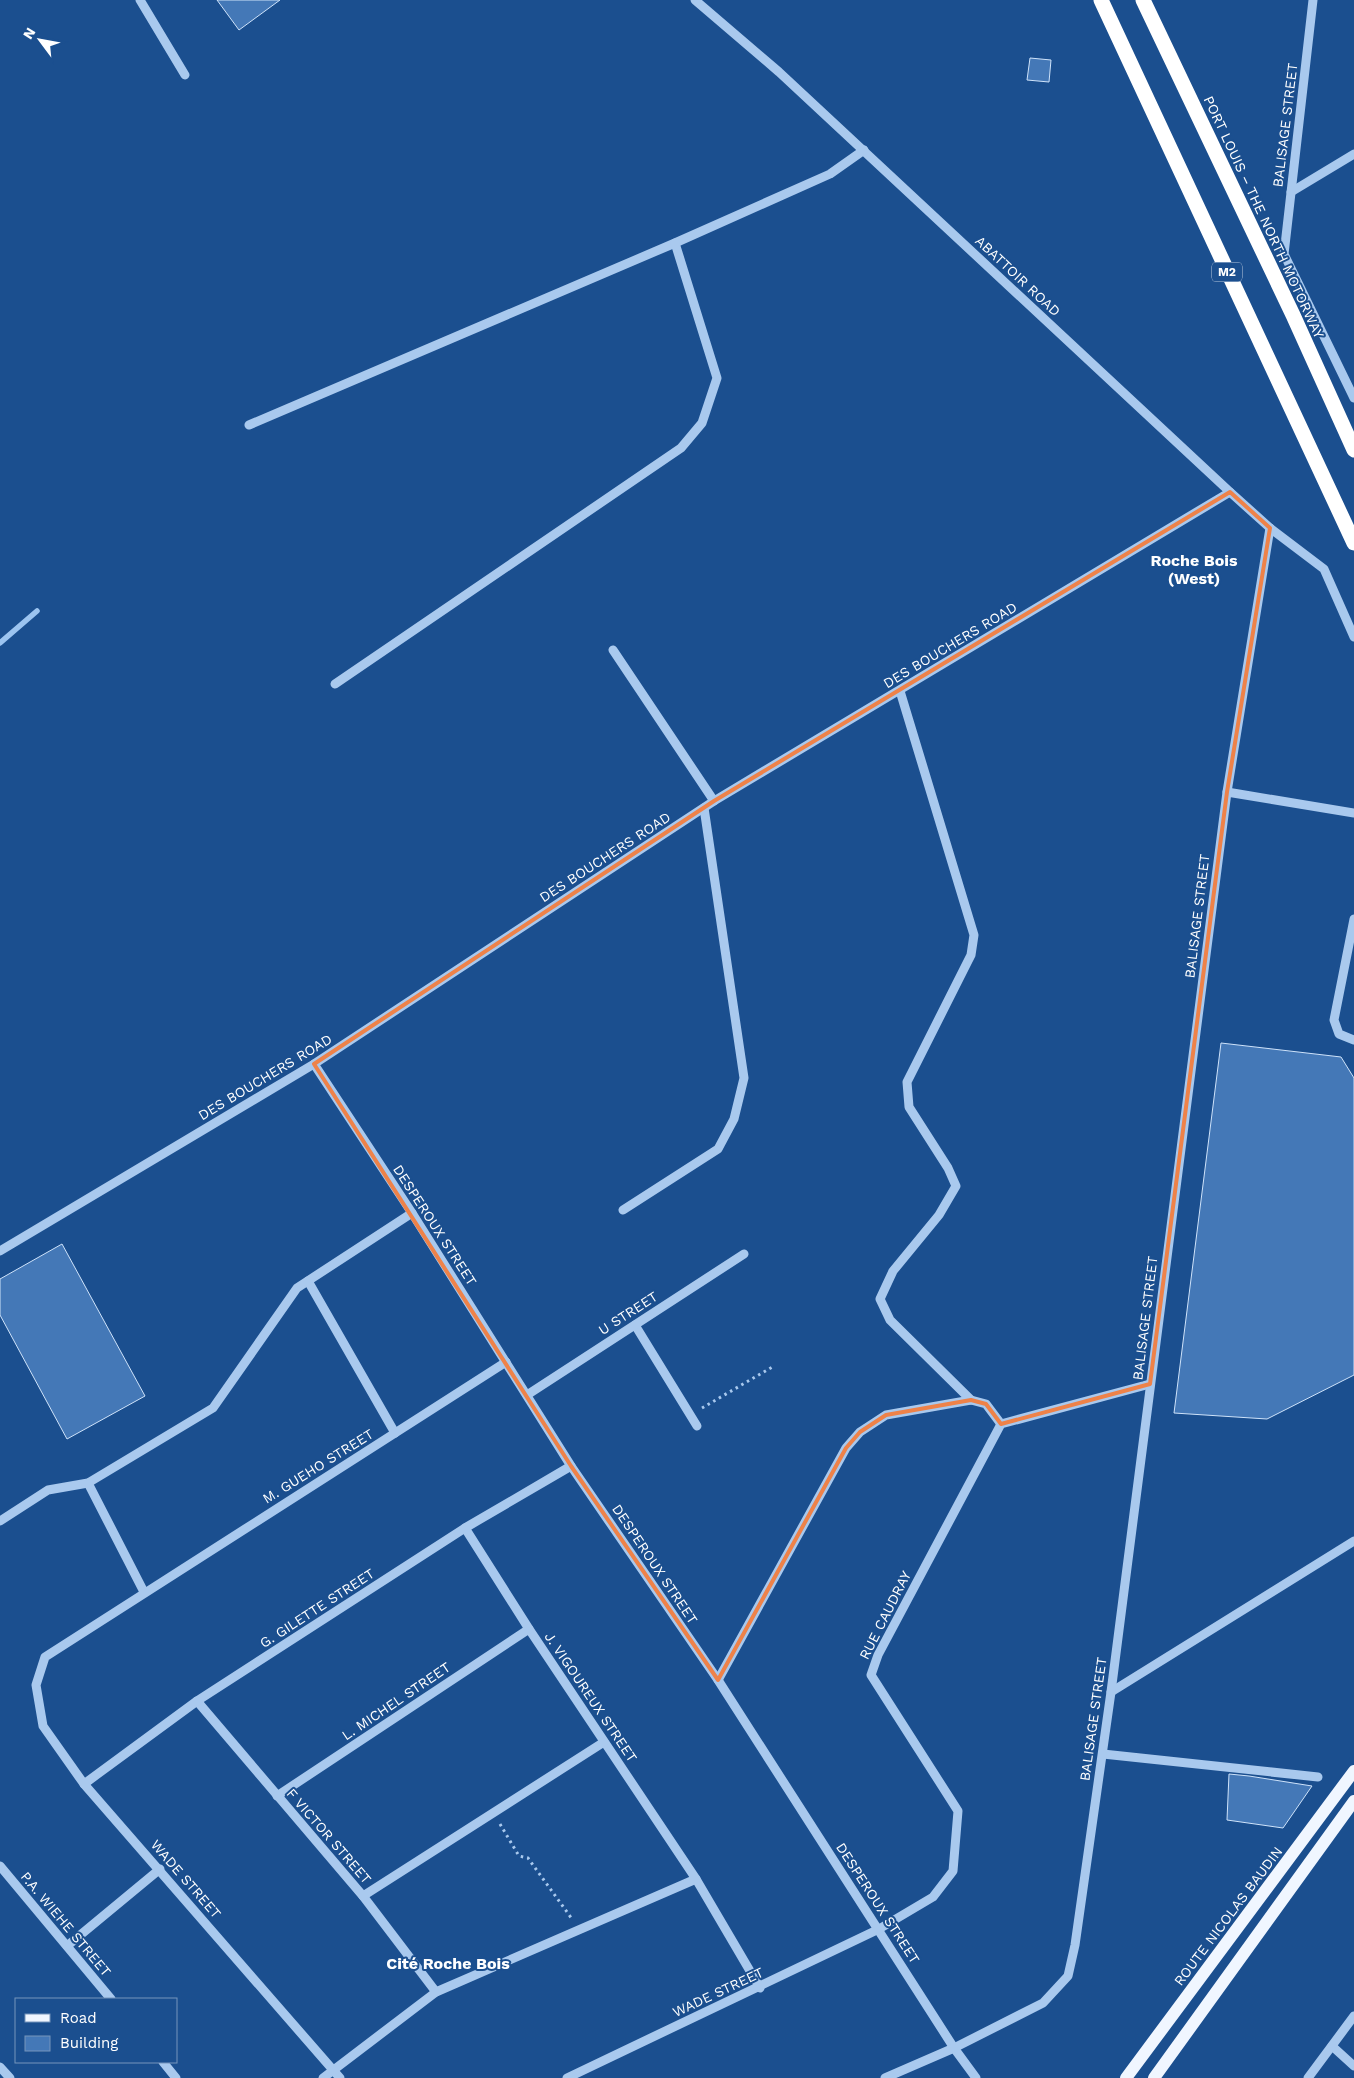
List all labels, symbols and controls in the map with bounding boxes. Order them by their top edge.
north arrow [15,15,65,65]
text: N [19,24,39,42]
street label: BALISAGE STREET [1269,61,1301,188]
street label: PORT LOUIS – THE NORTH MOTORWAY [1201,93,1327,341]
street label: ABATTOIR ROAD [972,233,1064,319]
road number: M2 [1212,262,1242,282]
district label: Roche Bois (West) [1150,551,1238,588]
street label: DES BOUCHERS ROAD [880,599,1020,691]
street label: DES BOUCHERS ROAD [537,809,673,905]
street label: BALISAGE STREET [1181,852,1213,979]
street label: DES BOUCHERS ROAD [195,1031,335,1123]
street label: DESPEROUX STREET [390,1162,480,1289]
street label: BALISAGE STREET [1129,1254,1161,1381]
street label: U STREET [595,1288,661,1338]
street label: M. GUEHO STREET [260,1425,377,1507]
street label: DESPEROUX STREET [609,1501,701,1627]
street label: G. GILETTE STREET [257,1565,378,1651]
street label: RUE CAUDRAY [856,1568,914,1662]
street label: J. VIGOUREUX STREET [542,1629,641,1765]
street label: BALISAGE STREET [1076,1655,1110,1782]
street label: L. MICHEL STREET [339,1659,454,1743]
street label: F VICTOR STREET [283,1785,375,1887]
street label: WADE STREET [148,1837,225,1922]
street label: DESPEROUX STREET [833,1840,923,1967]
street label: ROUTE NICOLAS BAUDIN [1170,1843,1286,1989]
street label: P.A. WIEHE STREET [18,1869,115,1980]
district label: Cité Roche Bois [386,1954,510,1973]
street label: WADE STREET [670,1964,767,2020]
legend [15,1998,178,2063]
text: Road [60,2009,97,2027]
text: Building [60,2034,118,2052]

